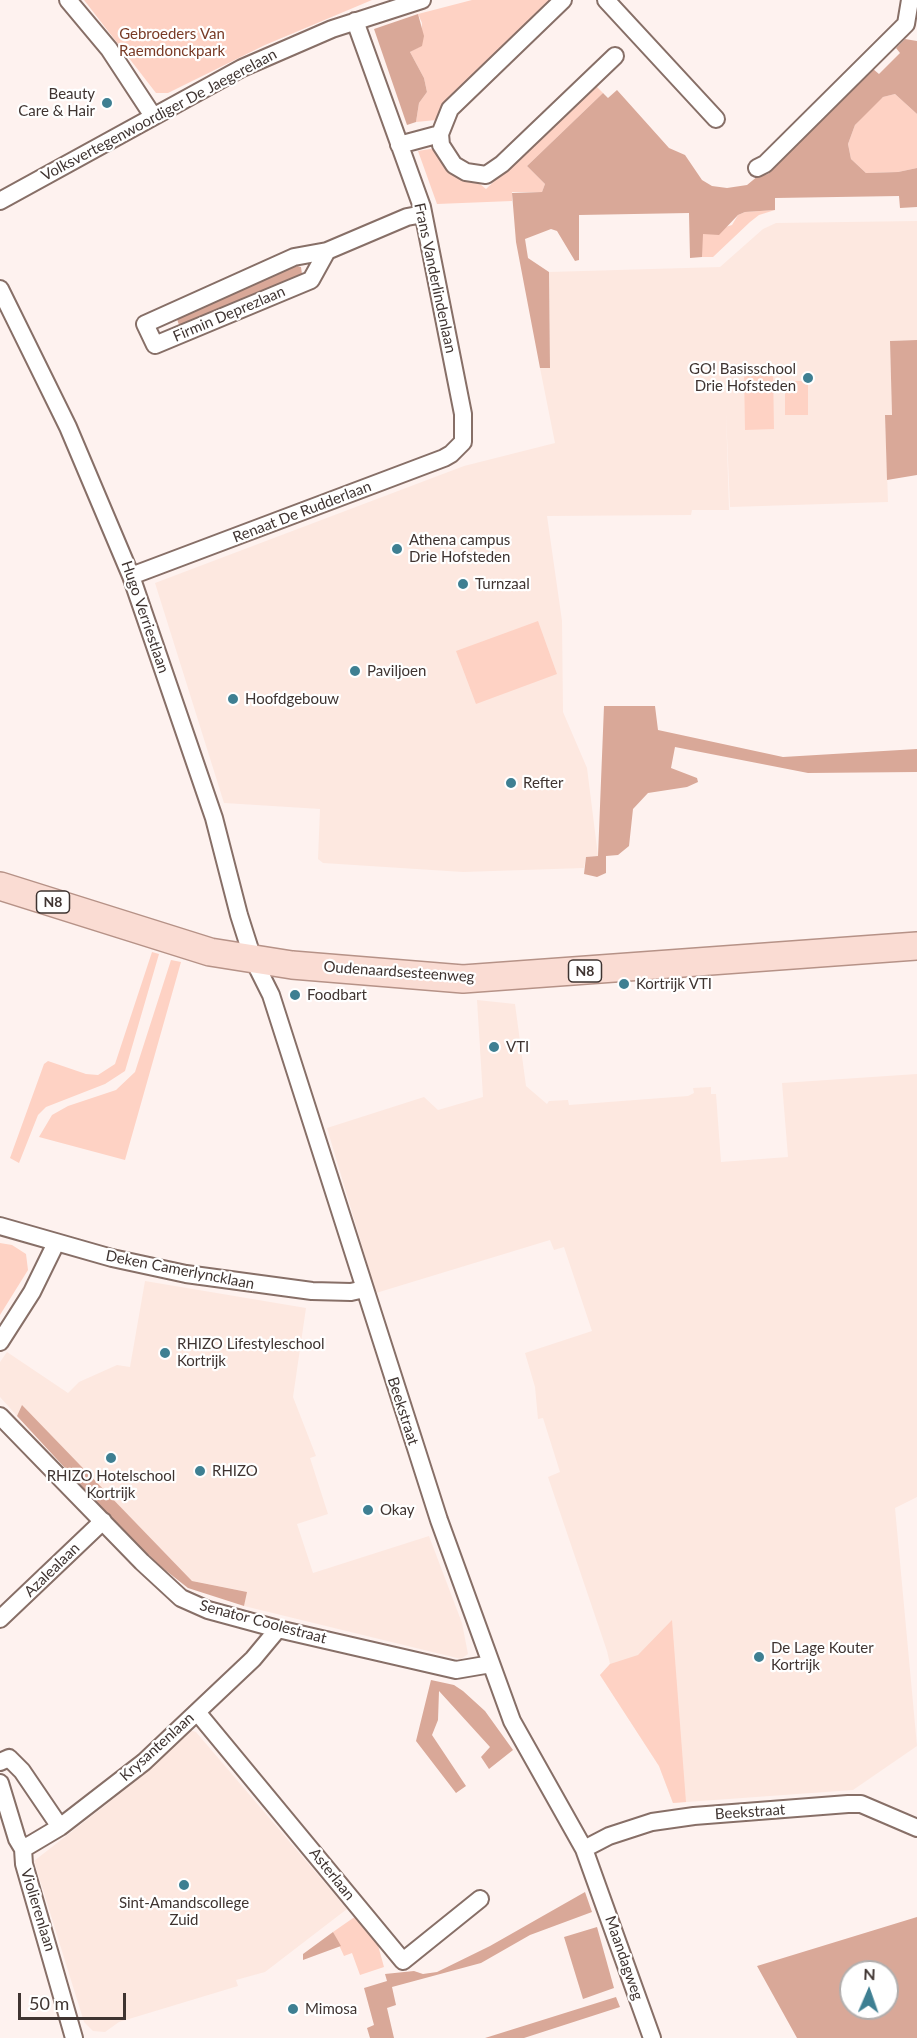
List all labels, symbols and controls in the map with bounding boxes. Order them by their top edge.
park label: Gebroeders Van Raemdonckpark [119,25,225,60]
street label: Volksvertegenwoordiger De Jaegerelaan [38,45,280,185]
place label: Beauty Care & Hair [18,85,95,120]
marker: Beauty Care & Hair [100,96,114,110]
street label: Frans Vanderlindenlaan [410,201,460,355]
street label: Firmin Deprezlaan [170,282,288,346]
place label: GO! Basisschool Drie Hofsteden [689,360,796,395]
marker: GO! Basisschool Drie Hofsteden [801,371,815,385]
street label: Renaat De Rudderlaan [230,477,374,547]
place label: Athena campus Drie Hofsteden [409,531,510,566]
marker: Athena campus Drie Hofsteden [390,542,404,556]
street label: Hugo Verriestlaan [117,558,173,676]
place label: Turnzaal [475,575,530,593]
marker: Turnzaal [456,577,470,591]
place label: Paviljoen [367,662,426,680]
marker: Paviljoen [348,664,362,678]
place label: Hoofdgebouw [245,690,339,708]
marker: Hoofdgebouw [226,692,240,706]
place label: Refter [523,774,563,792]
marker: Refter [504,776,518,790]
road number: N8 [36,891,70,913]
street label: Oudenaardsesteenweg [323,958,475,986]
road number: N8 [568,960,602,982]
place label: Kortrijk VTI [636,975,712,993]
marker: Kortrijk VTI [617,977,631,991]
place label: Foodbart [307,986,367,1004]
marker: Foodbart [288,988,302,1002]
place label: VTI [506,1038,529,1056]
marker: VTI [487,1040,501,1054]
street label: Deken Camerlyncklaan [104,1247,256,1293]
place label: RHIZO Lifestyleschool Kortrijk [177,1335,325,1370]
marker: RHIZO Lifestyleschool Kortrijk [158,1346,172,1360]
street label: Beekstraat [384,1375,422,1447]
marker: RHIZO Hotelschool Kortrijk [104,1451,118,1465]
place label: RHIZO [212,1462,258,1480]
marker: RHIZO [193,1464,207,1478]
place label: RHIZO Hotelschool Kortrijk [47,1467,175,1502]
place label: Okay [380,1501,414,1519]
marker: Okay [361,1503,375,1517]
street label: Azalealaan [21,1539,83,1601]
street label: Senator Coolestraat [198,1596,328,1648]
place label: De Lage Kouter Kortrijk [771,1639,874,1674]
marker: De Lage Kouter Kortrijk [752,1650,766,1664]
street label: Krysantenlaan [116,1709,198,1785]
street label: Beekstraat [714,1801,786,1823]
street label: Asterlaan [305,1844,359,1904]
street label: Violierenlaan [17,1866,59,1954]
marker: Sint-Amandscollege Zuid [177,1878,191,1892]
place label: Sint-Amandscollege Zuid [119,1894,249,1929]
street label: Maandagweg [601,1913,647,2003]
north arrow [839,1960,899,2020]
text: N [863,1964,876,1983]
scale bar [21,1981,129,2019]
text: 50 m [29,1992,69,2014]
place label: Mimosa [305,2000,357,2018]
marker: Mimosa [286,2002,300,2016]

